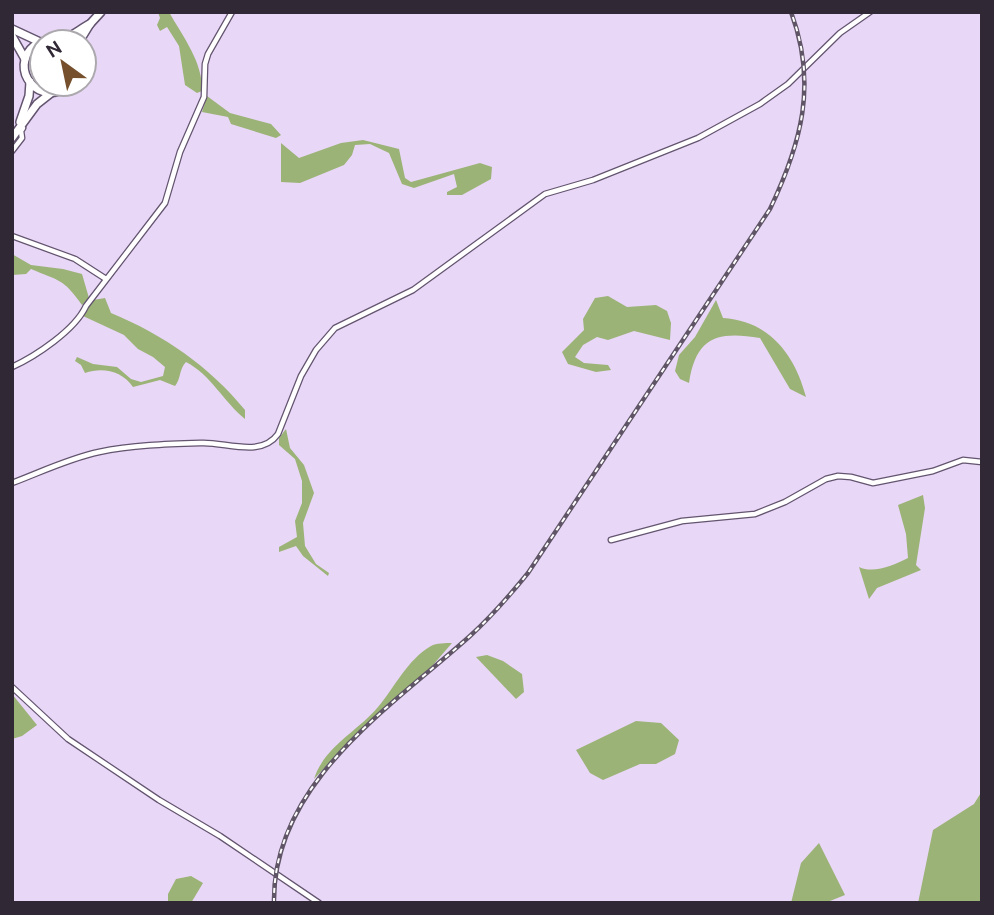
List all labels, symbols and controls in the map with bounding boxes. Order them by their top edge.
north arrow [28,28,98,98]
text: N [42,36,66,62]

